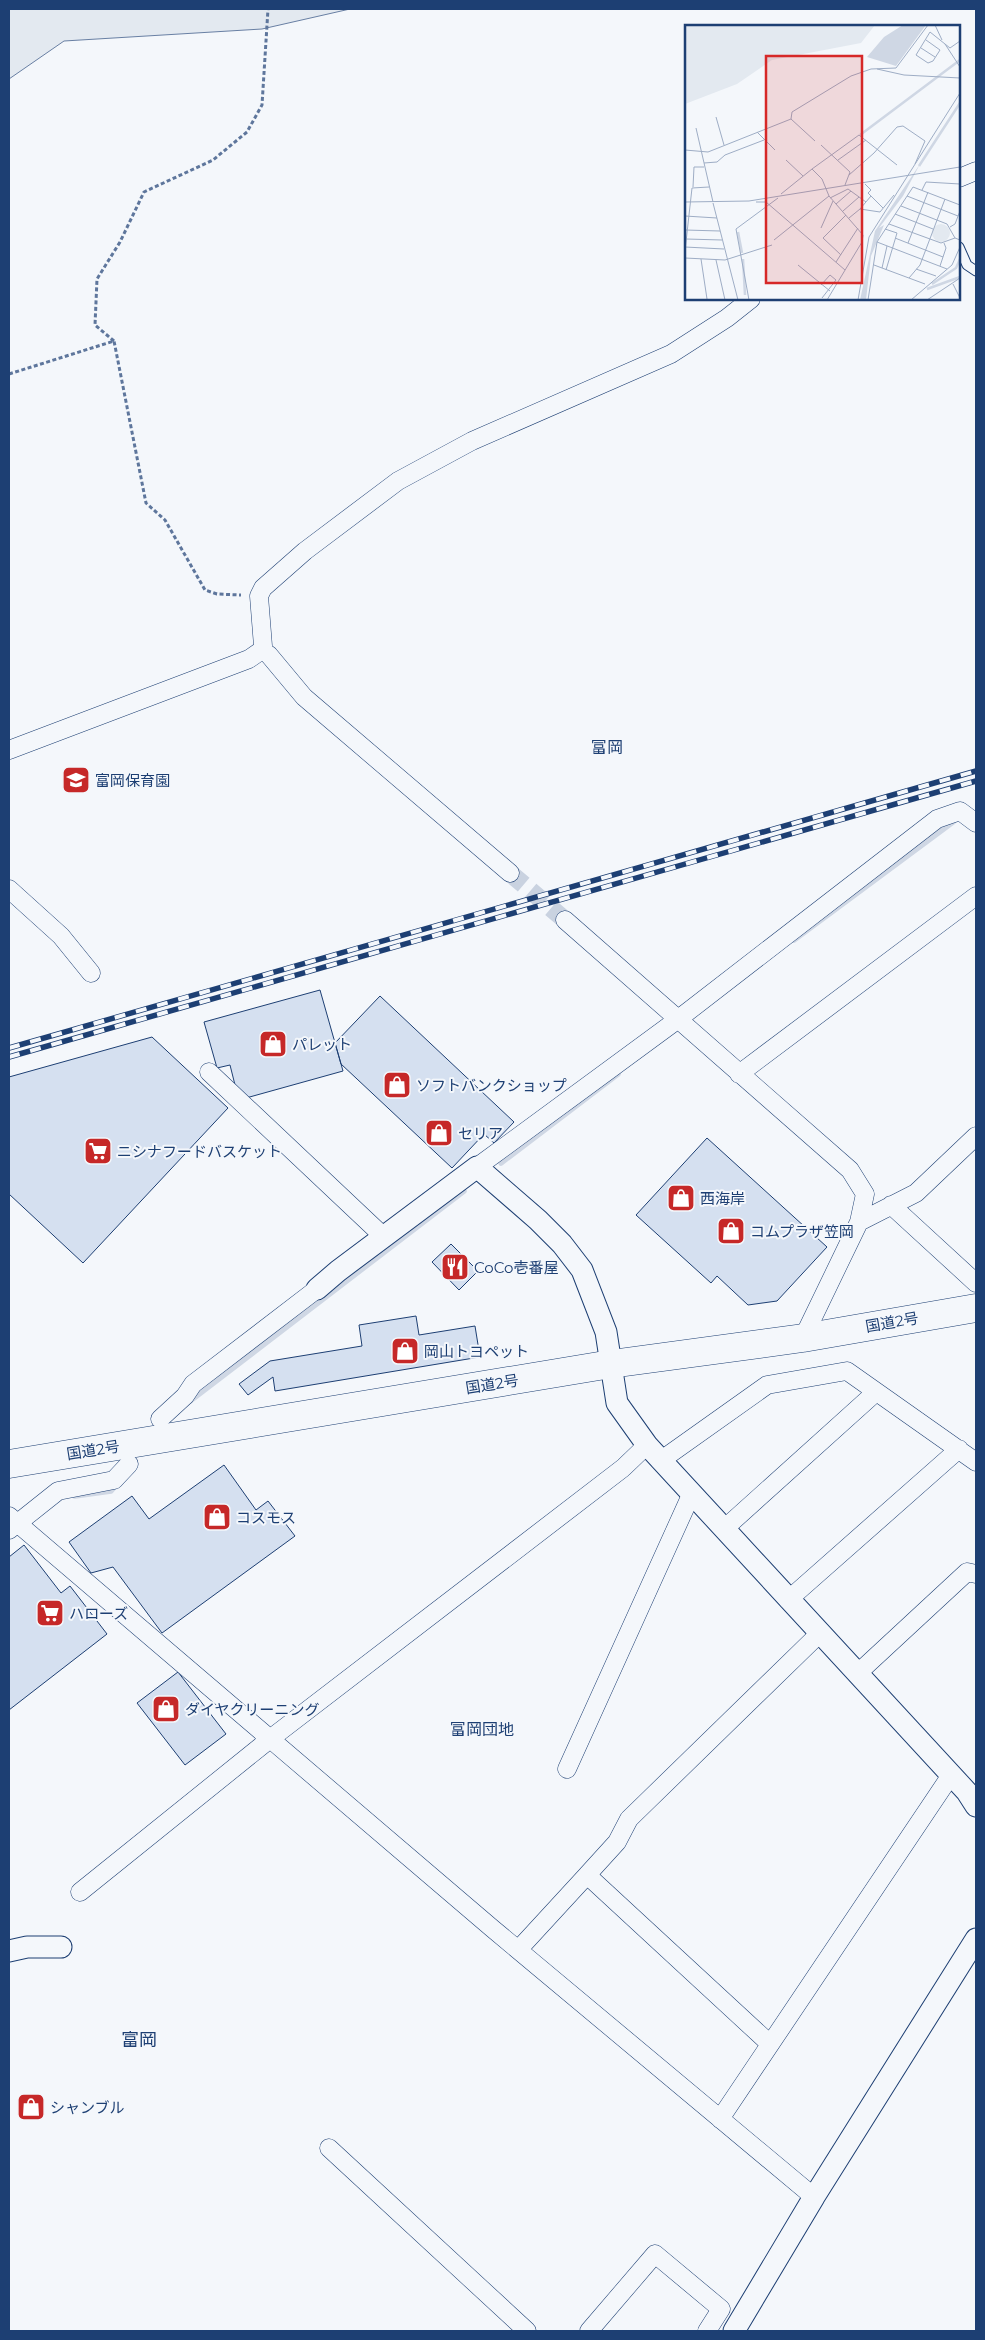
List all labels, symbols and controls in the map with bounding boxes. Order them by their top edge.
inset map [685,25,960,300]
district label: 富岡 [591,738,623,757]
school or university icon: 富岡保育園 [61,765,91,795]
place label: 富岡保育園 [95,771,170,790]
shop icon: パレット [258,1029,288,1059]
place label: パレット [292,1035,352,1054]
shop icon: ソフトバンクショップ [382,1070,412,1100]
place label: ソフトバンクショップ [416,1076,567,1095]
shop icon: セリア [424,1118,454,1148]
place label: セリア [458,1124,503,1143]
supermarket icon: ニシナフードバスケット [83,1136,113,1166]
place label: ニシナフードバスケット [117,1142,282,1161]
shop icon: 西海岸 [666,1183,696,1213]
place label: 西海岸 [700,1189,745,1208]
shop icon: コムプラザ笠岡 [716,1216,746,1246]
place label: コムプラザ笠岡 [750,1222,854,1241]
restaurant icon: CoCo壱番屋 [440,1252,470,1282]
place label: CoCo壱番屋 [474,1258,558,1277]
street label: 国道2号 [864,1308,920,1336]
shop icon: 岡山トヨペット [390,1336,420,1366]
place label: 岡山トヨペット [424,1342,529,1361]
street label: 国道2号 [464,1370,520,1398]
street label: 国道2号 [65,1436,121,1464]
shop icon: コスモス [202,1502,232,1532]
place label: コスモス [236,1508,296,1527]
supermarket icon: ハローズ [35,1598,65,1628]
place label: ハローズ [69,1604,128,1623]
shop icon: ダイヤクリーニング [151,1694,181,1724]
place label: ダイヤクリーニング [185,1700,320,1719]
district label: 富岡団地 [450,1720,514,1739]
district label: 富岡 [121,2029,157,2051]
shop icon: シャンブル [16,2092,46,2122]
place label: シャンブル [50,2098,125,2117]

